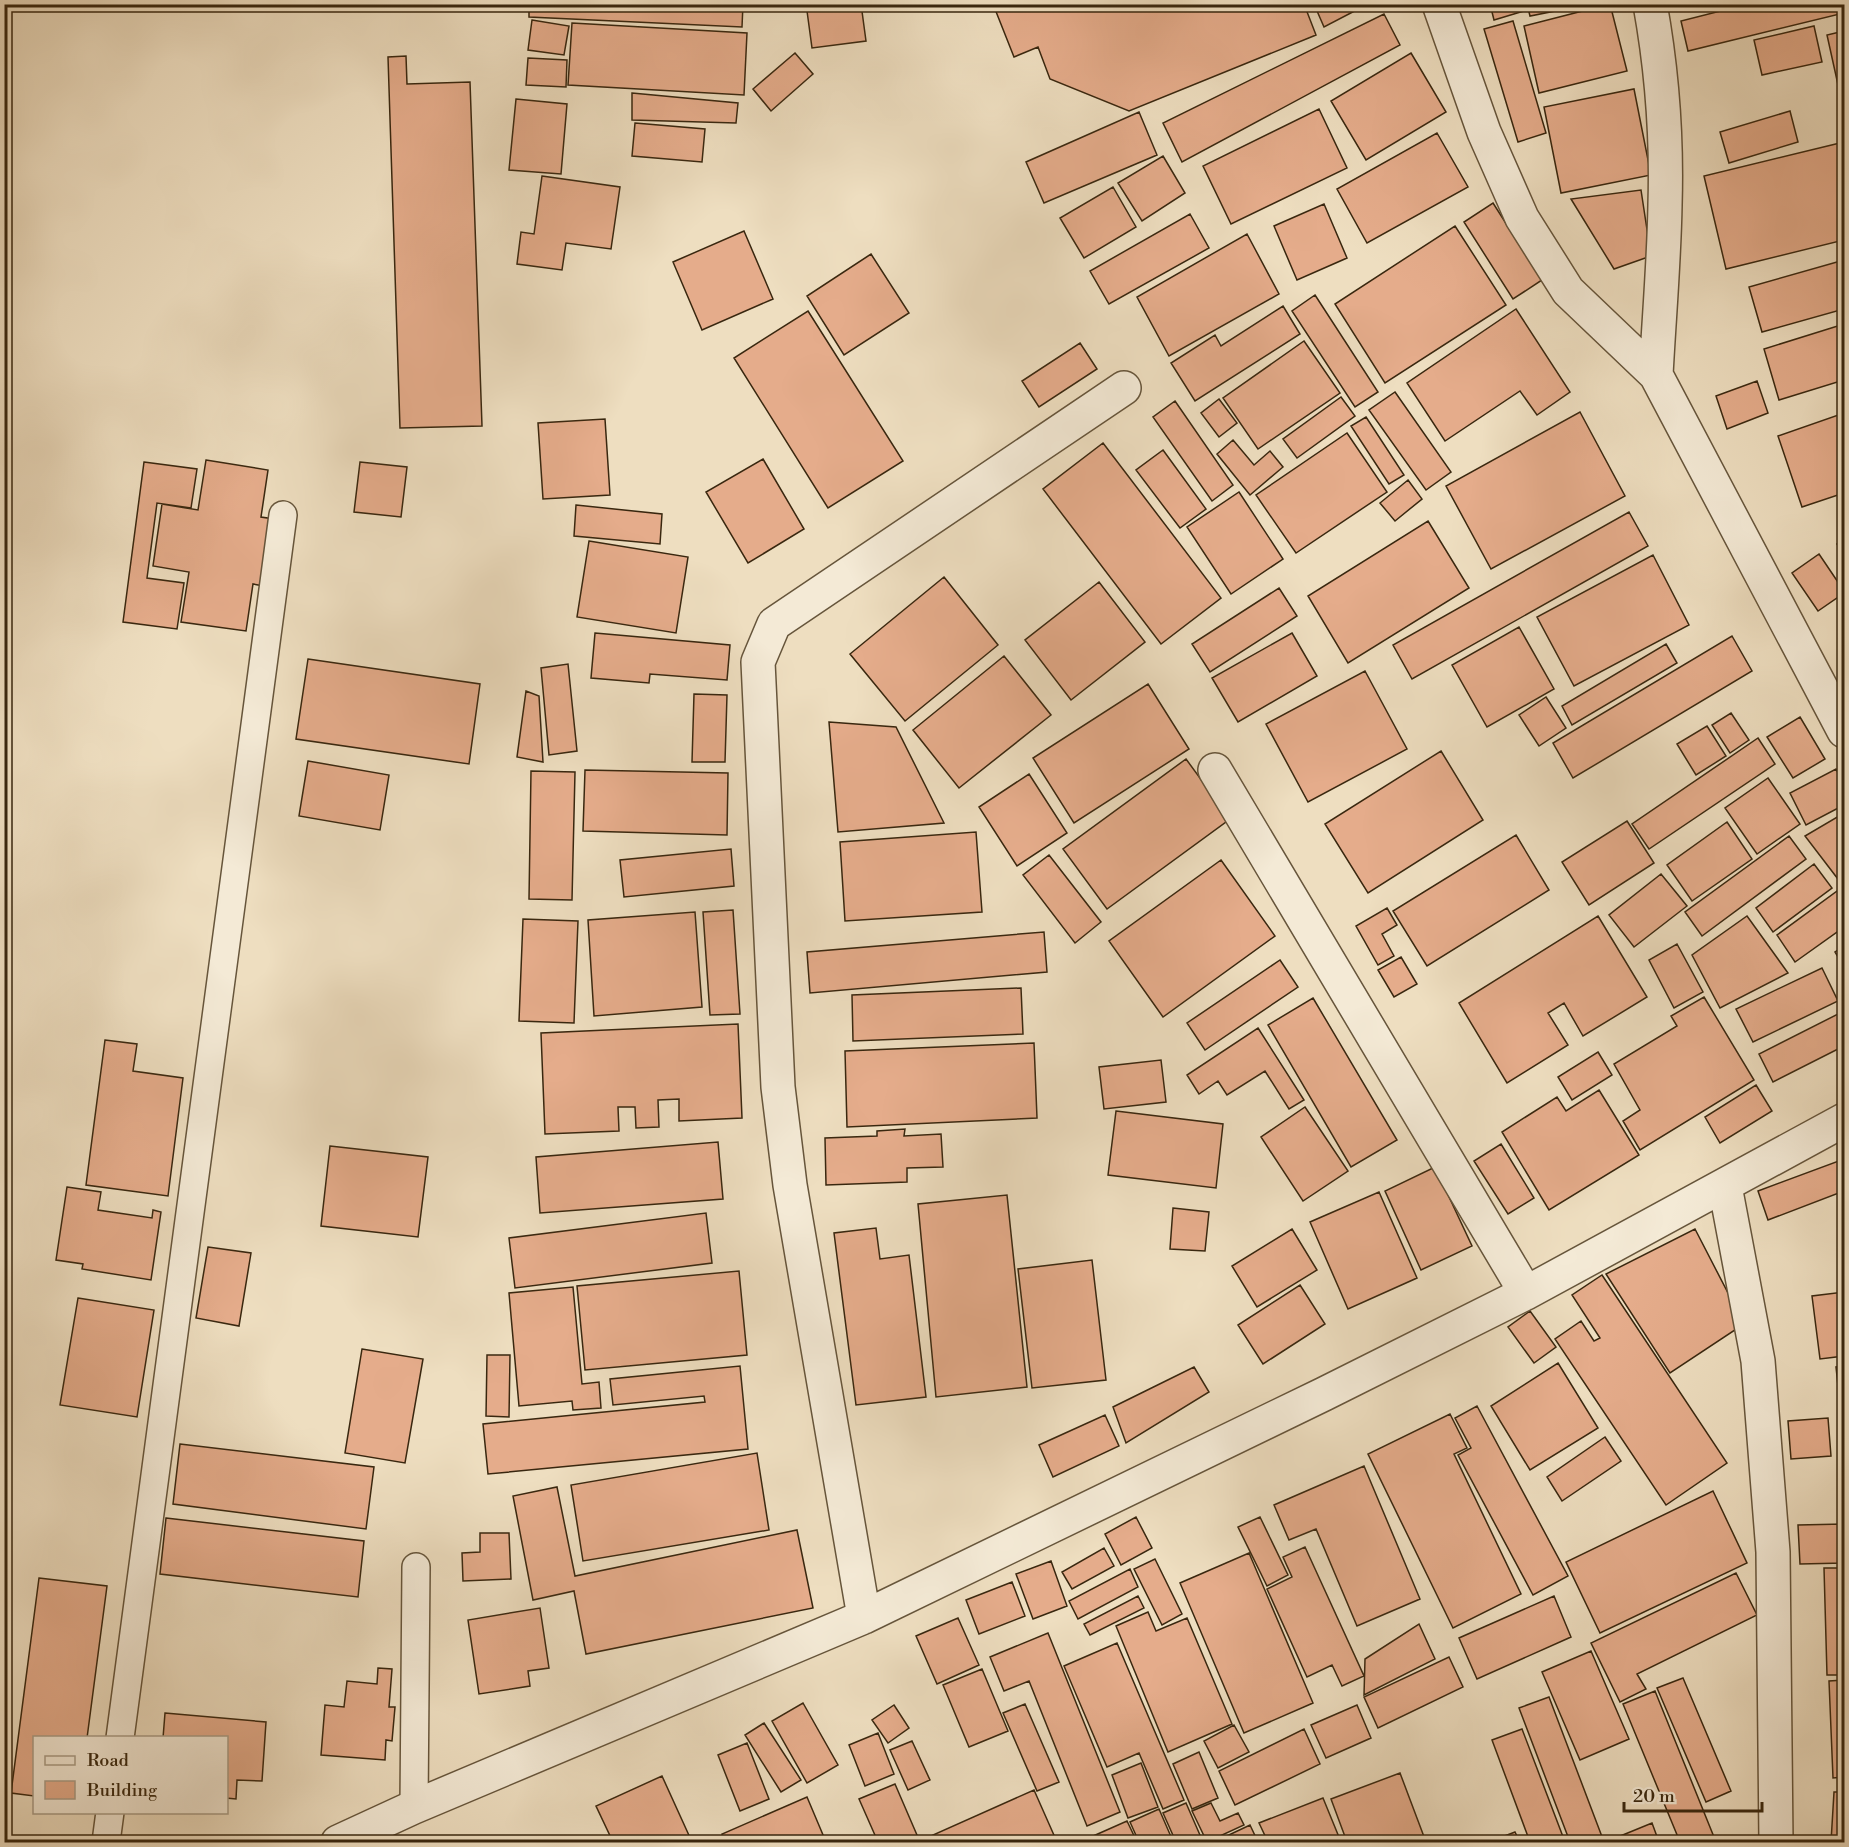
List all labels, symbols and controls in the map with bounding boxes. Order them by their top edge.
legend [33,1736,228,1814]
text: Road [87,1749,130,1772]
scale bar [1624,1775,1762,1813]
text: Building [86,1779,158,1802]
text: 20 m [1633,1785,1675,1808]

